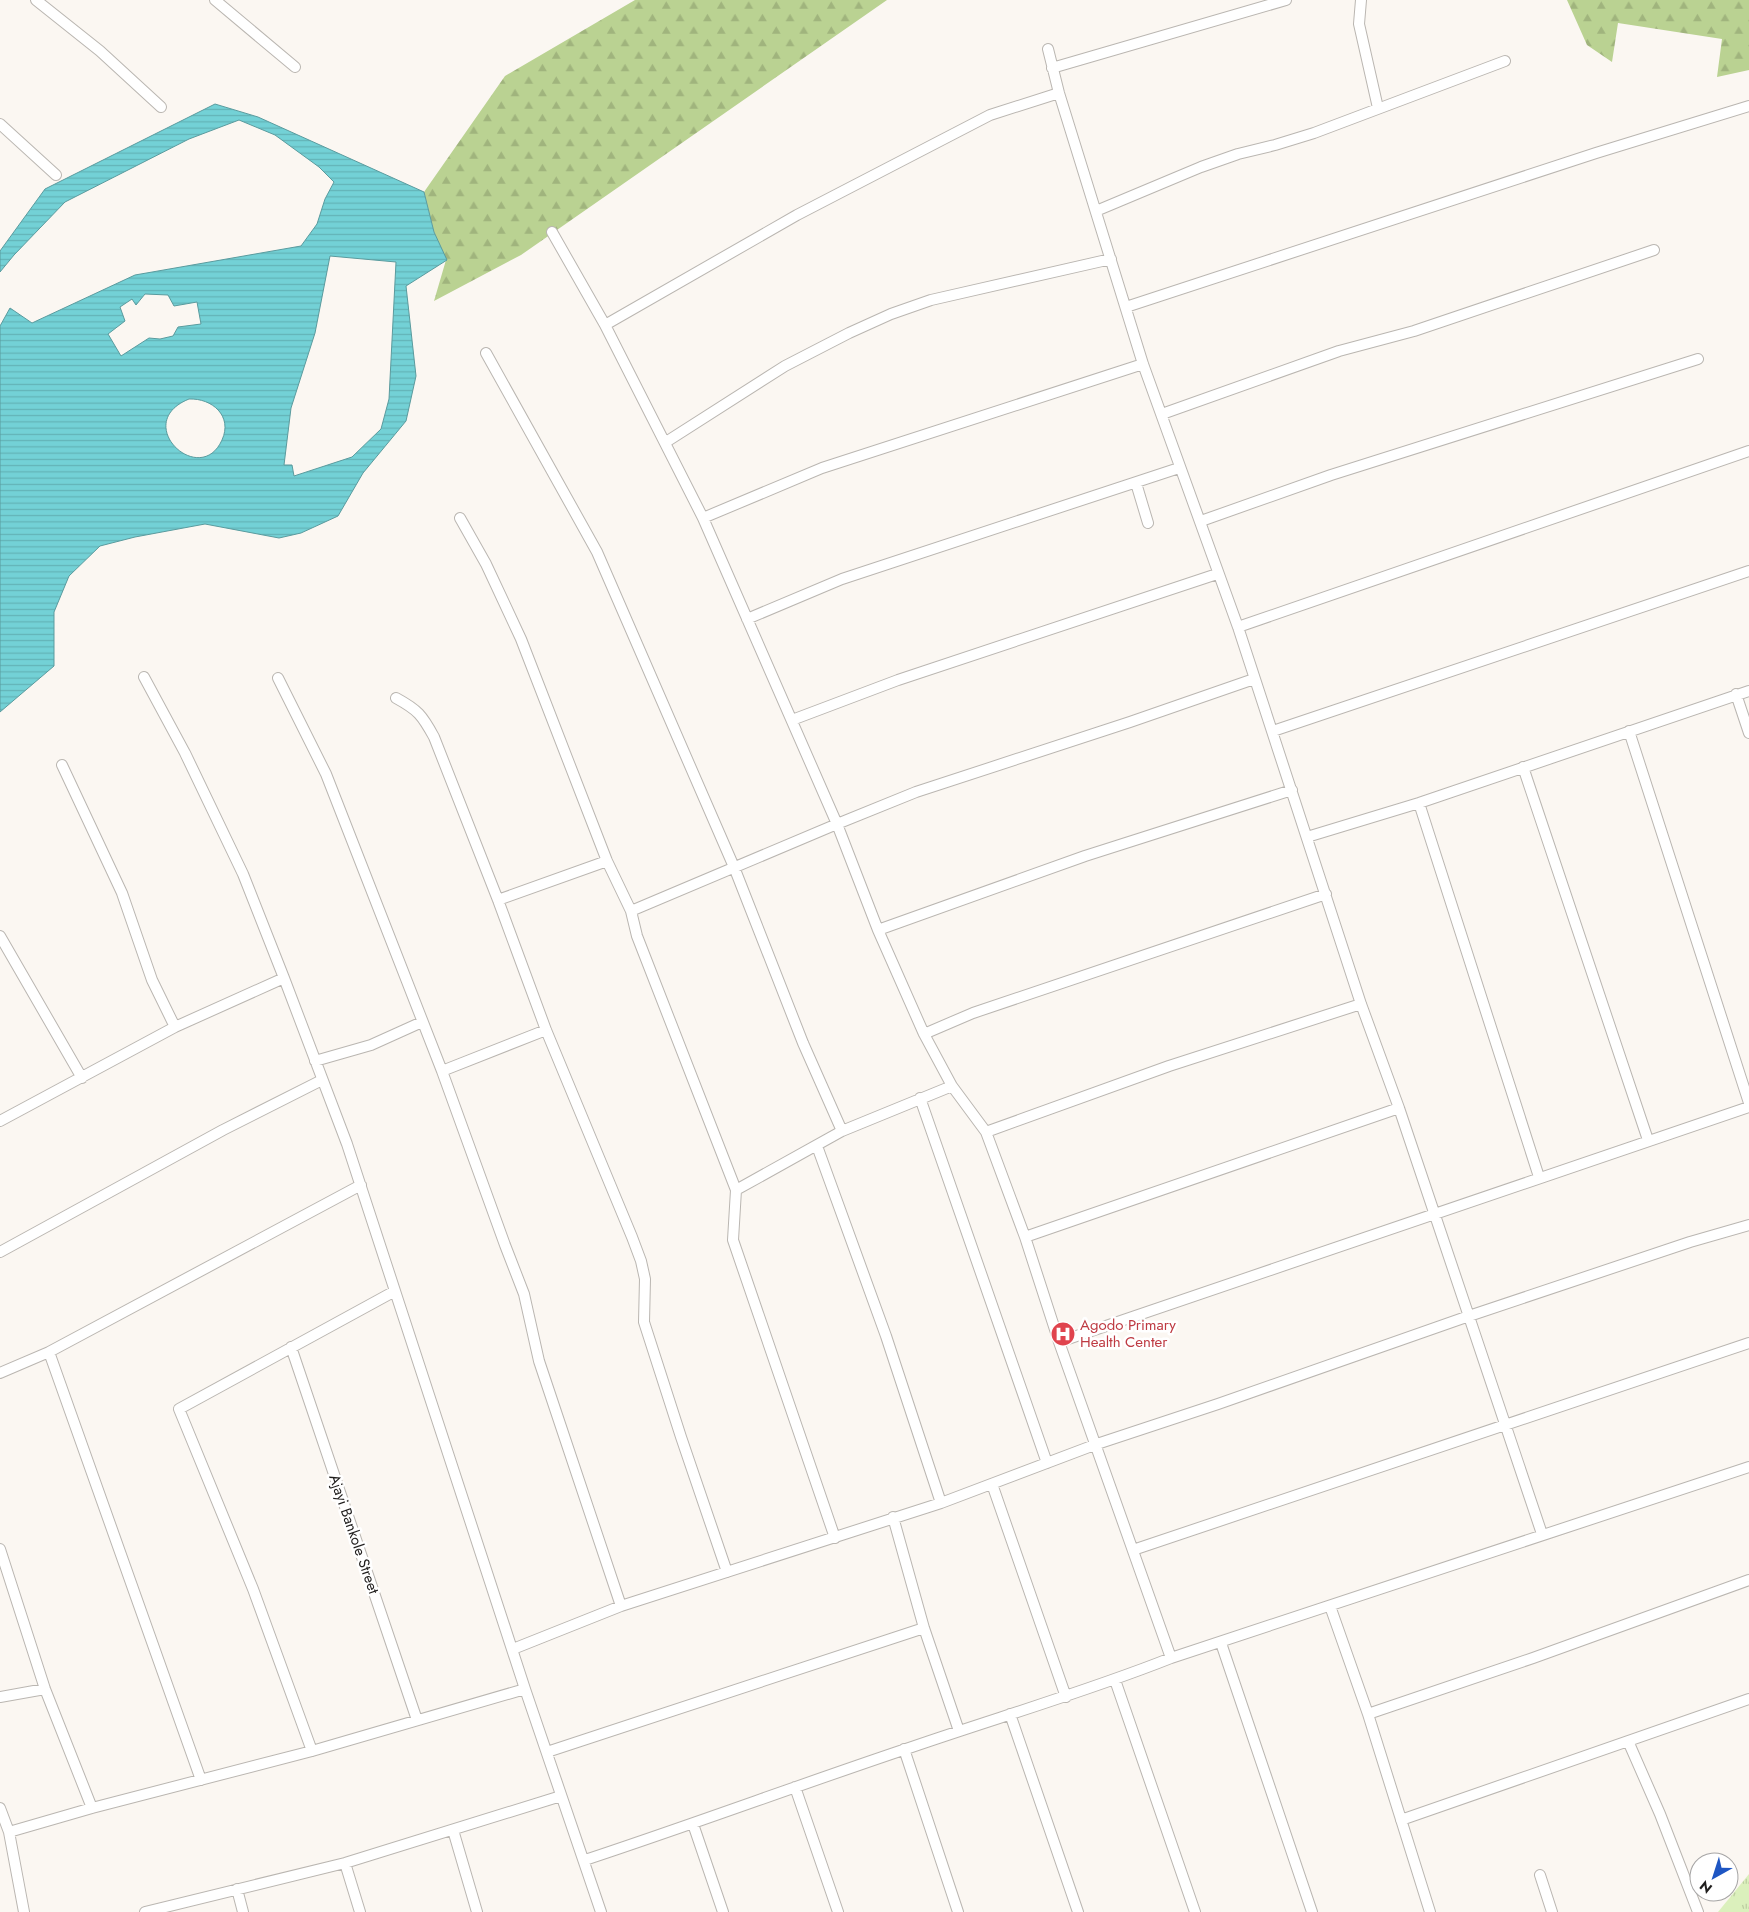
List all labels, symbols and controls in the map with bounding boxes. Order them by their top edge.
place label: Agodo Primary Health Center [1080,1314,1176,1353]
hospital icon: Agodo Primary Health Center [1050,1321,1076,1347]
street label: Ajayi Bankole Street [323,1471,385,1597]
north arrow [1689,1852,1739,1902]
text: N [1695,1876,1716,1898]

